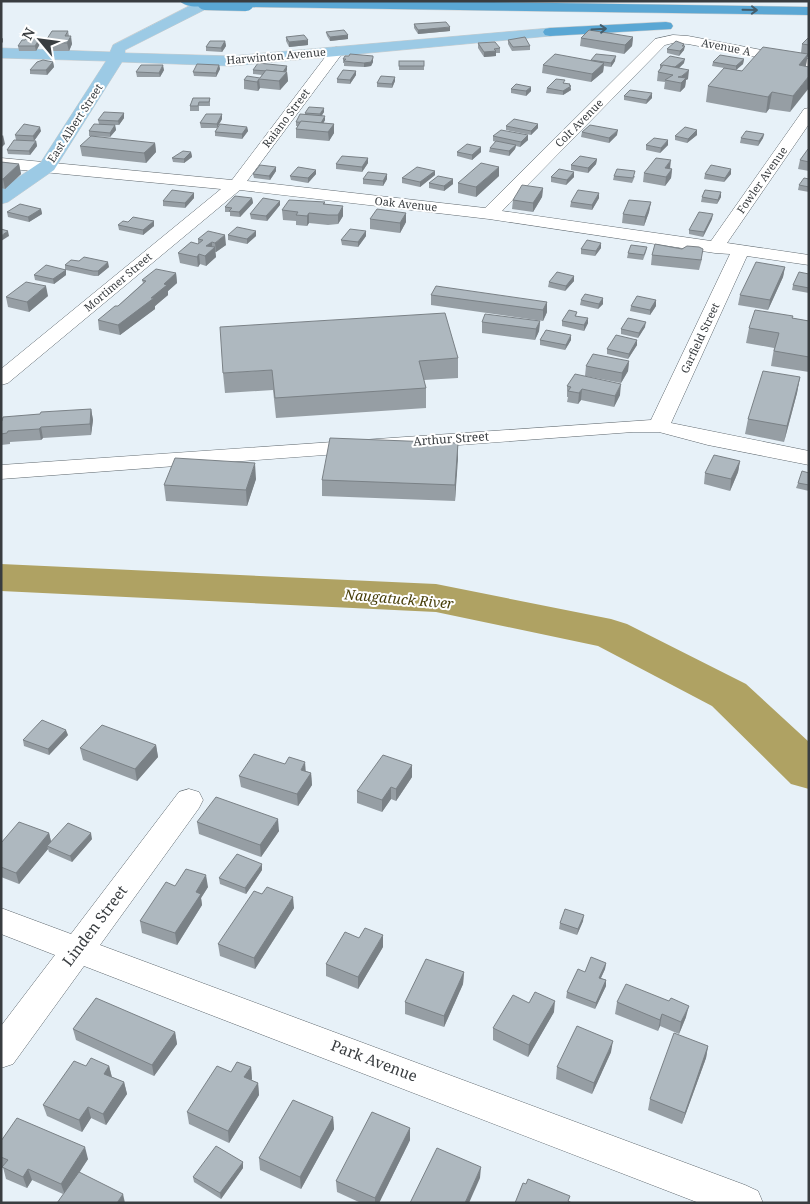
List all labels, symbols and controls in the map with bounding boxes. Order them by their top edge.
one-way arrow [742,5,758,15]
north arrow [15,15,65,65]
text: N [17,24,39,43]
one-way arrow [590,25,606,34]
street label: Avenue A [700,34,752,59]
street label: Harwinton Avenue [226,44,326,67]
street label: East Albert Street [43,80,106,165]
street label: Raiano Street [259,85,313,150]
street label: Colt Avenue [551,95,606,150]
street label: Fowler Avenue [733,143,790,216]
street label: Oak Avenue [374,193,438,214]
street label: Mortimer Street [81,249,155,314]
street label: Garfield Street [677,300,722,375]
street label: Arthur Street [413,427,489,450]
water label: Naugatuck River [343,584,455,613]
street label: Linden Street [57,881,131,970]
street label: Park Avenue [328,1034,420,1086]

